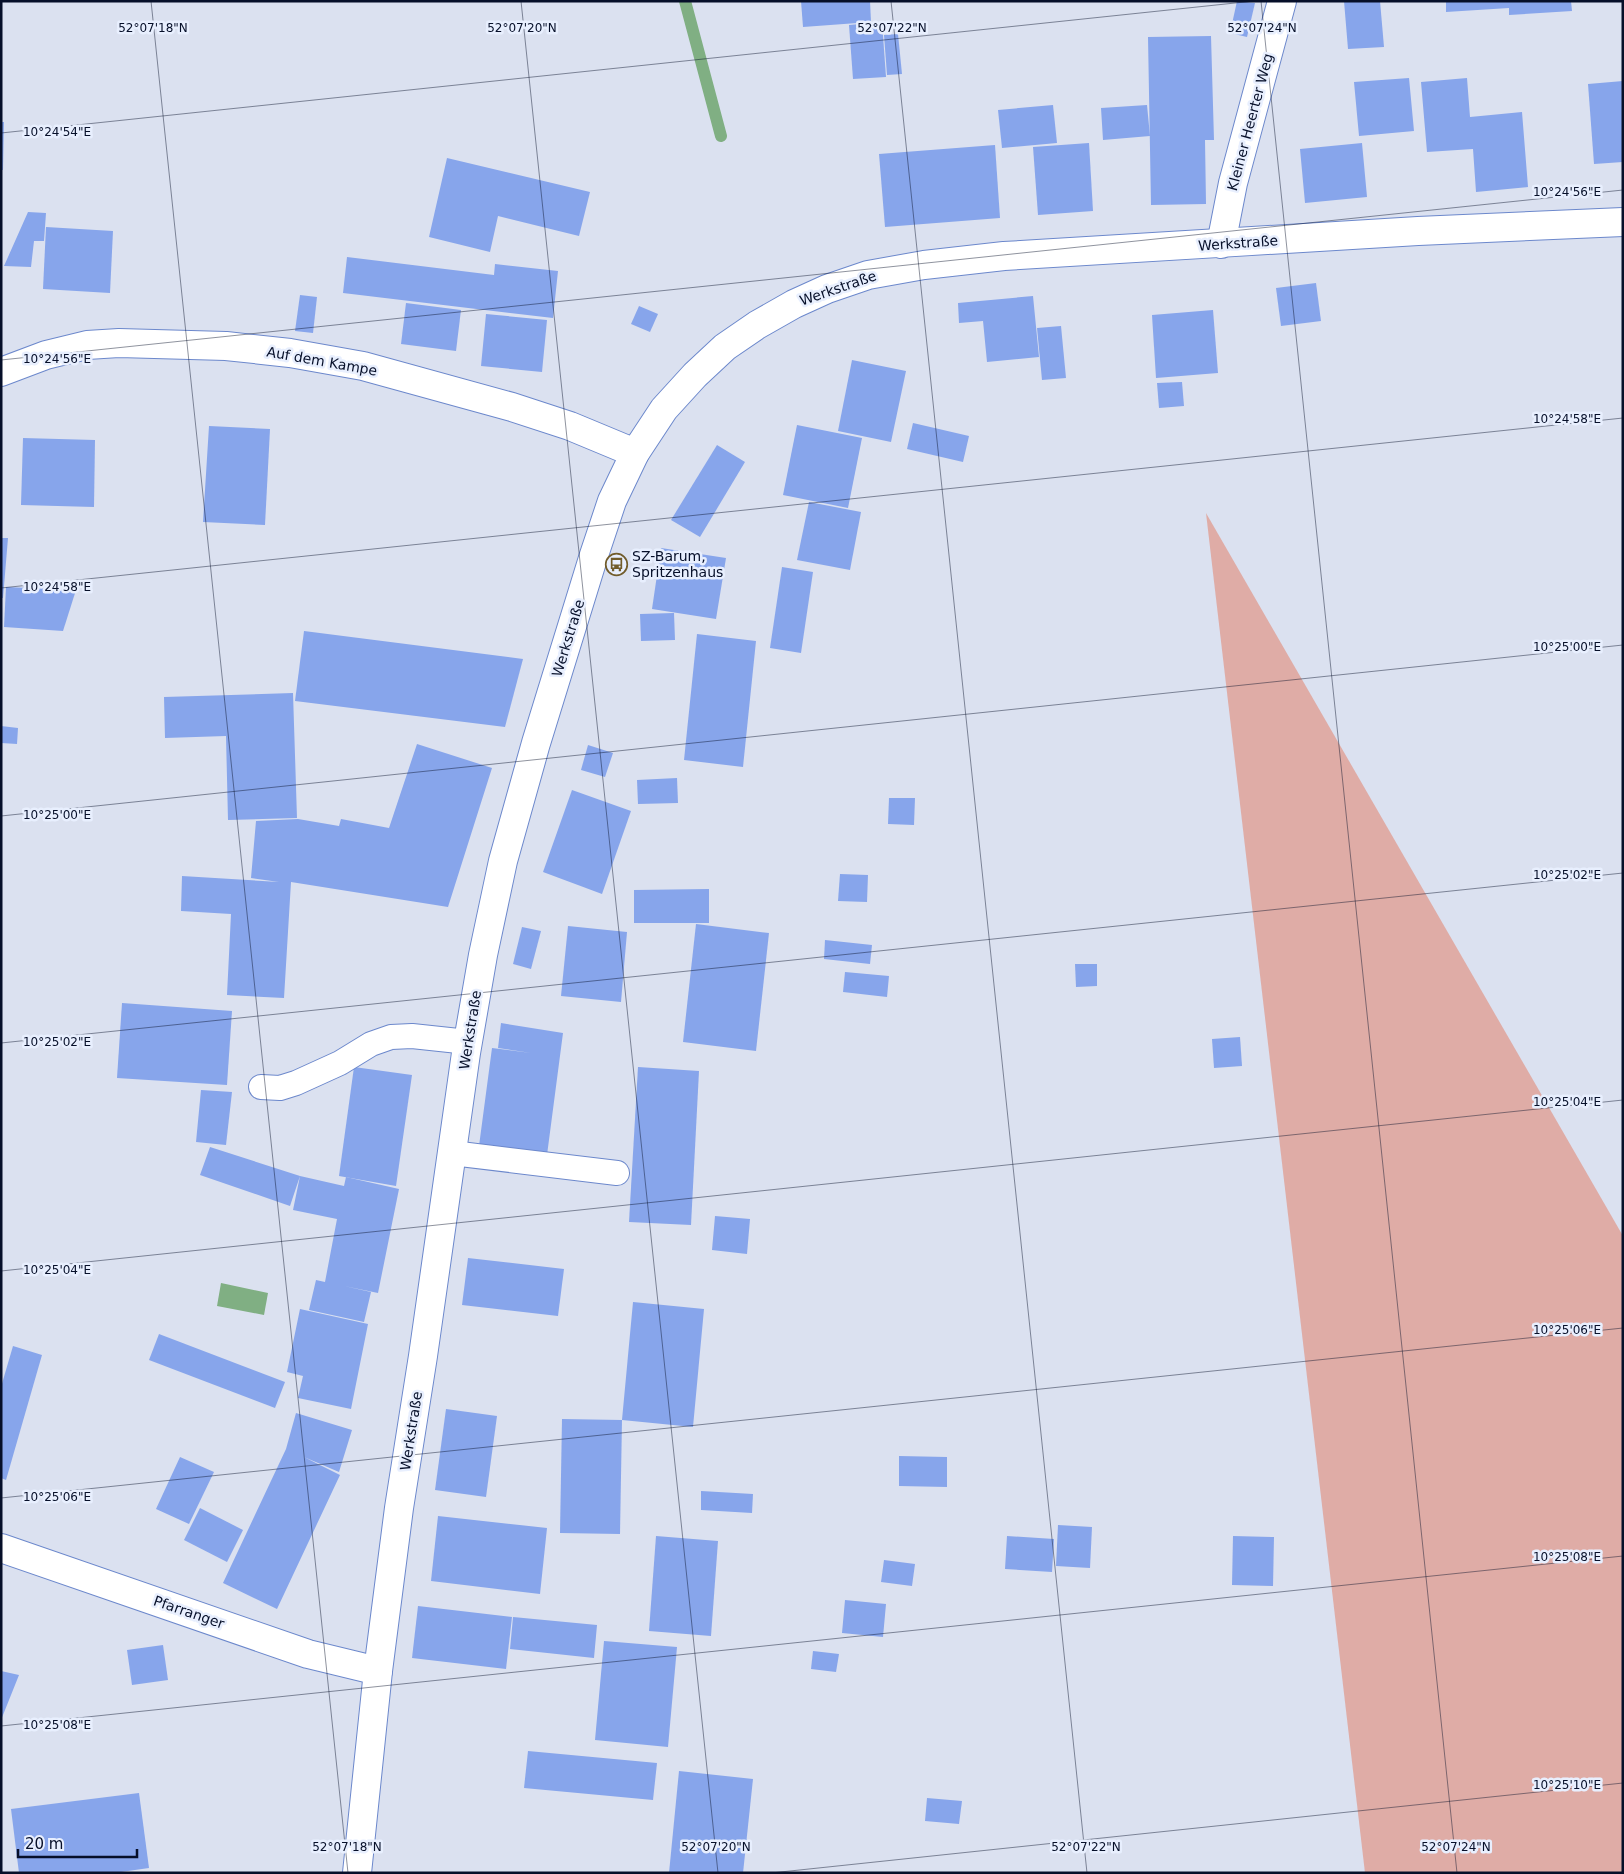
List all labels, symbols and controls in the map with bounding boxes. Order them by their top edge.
text: 52°07'18"N [118,21,188,35]
text: 52°07'20"N [487,21,557,35]
text: 52°07'22"N [857,21,927,35]
text: 52°07'24"N [1227,21,1297,35]
street label: Kleiner Heerter Weg [1224,52,1276,192]
text: 10°24'54"E [23,125,91,139]
text: 10°24'56"E [1533,185,1601,199]
street label: Werkstraße [1198,232,1278,254]
street label: Werkstraße [798,267,878,309]
street label: Auf dem Kampe [265,343,379,379]
text: 10°24'56"E [23,352,91,366]
text: 10°24'58"E [1533,412,1601,426]
place label: SZ-Barum, Spritzenhaus [632,548,723,580]
bus stop icon: SZ-Barum, Spritzenhaus [604,552,628,576]
text: 10°24'58"E [23,580,91,594]
street label: Werkstraße [549,597,587,679]
text: 10°25'00"E [1533,640,1601,654]
text: 10°25'00"E [23,808,91,822]
text: 10°25'02"E [1533,868,1601,882]
street label: Werkstraße [456,989,484,1071]
text: 10°25'02"E [23,1035,91,1049]
text: 10°25'04"E [1533,1095,1601,1109]
text: 10°25'04"E [23,1263,91,1277]
text: 10°25'06"E [1533,1323,1601,1337]
street label: Werkstraße [397,1390,425,1472]
text: 10°25'06"E [23,1490,91,1504]
text: 10°25'08"E [1533,1550,1601,1564]
street label: Pfarranger [151,1592,227,1632]
text: 10°25'08"E [23,1718,91,1732]
text: 10°25'10"E [1533,1778,1601,1792]
scale bar [18,1826,136,1858]
text: 20 m [25,1835,63,1853]
text: 52°07'18"N [312,1840,382,1854]
text: 52°07'20"N [681,1840,751,1854]
text: 52°07'22"N [1051,1840,1121,1854]
text: 52°07'24"N [1421,1840,1491,1854]

